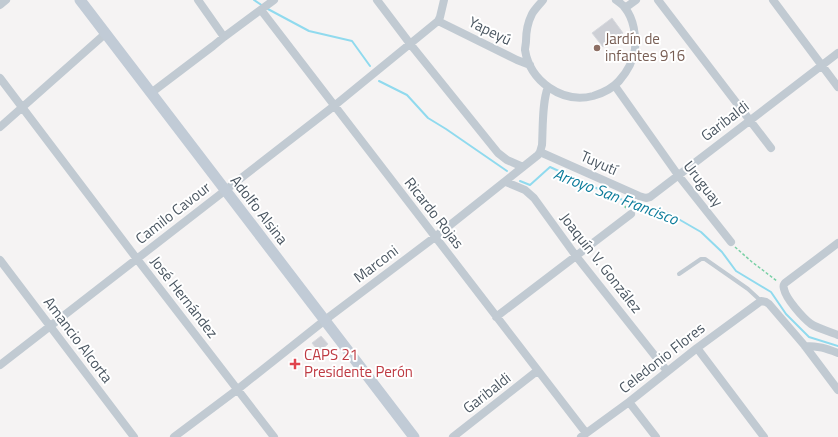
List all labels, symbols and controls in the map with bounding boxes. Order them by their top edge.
street label: Yapeyú [465,10,516,51]
place label: Jardín de infantes 916 [605,27,685,67]
marker: Jardín de infantes 916 [592,43,602,53]
street label: Garibaldi [696,95,754,146]
street label: Tuyutí [577,144,623,182]
street label: Uruguay [678,156,729,212]
water label: Arroyo San Francisco [550,161,683,231]
street label: Adolfo Alsina [225,170,294,250]
street label: Ricardo Rojas [399,172,470,253]
street label: Camilo Cavour [130,176,215,249]
street label: Joaquín V. González [555,208,648,318]
street label: Marconi [348,239,403,288]
street label: José Hernández [145,251,224,343]
street label: Amancio Alcorta [38,292,119,388]
street label: Celedonio Flores [614,317,710,399]
place label: CAPS 21 Presidente Perón [304,343,413,383]
marker: CAPS 21 Presidente Perón [289,358,301,370]
street label: Garibaldi [458,367,516,419]

